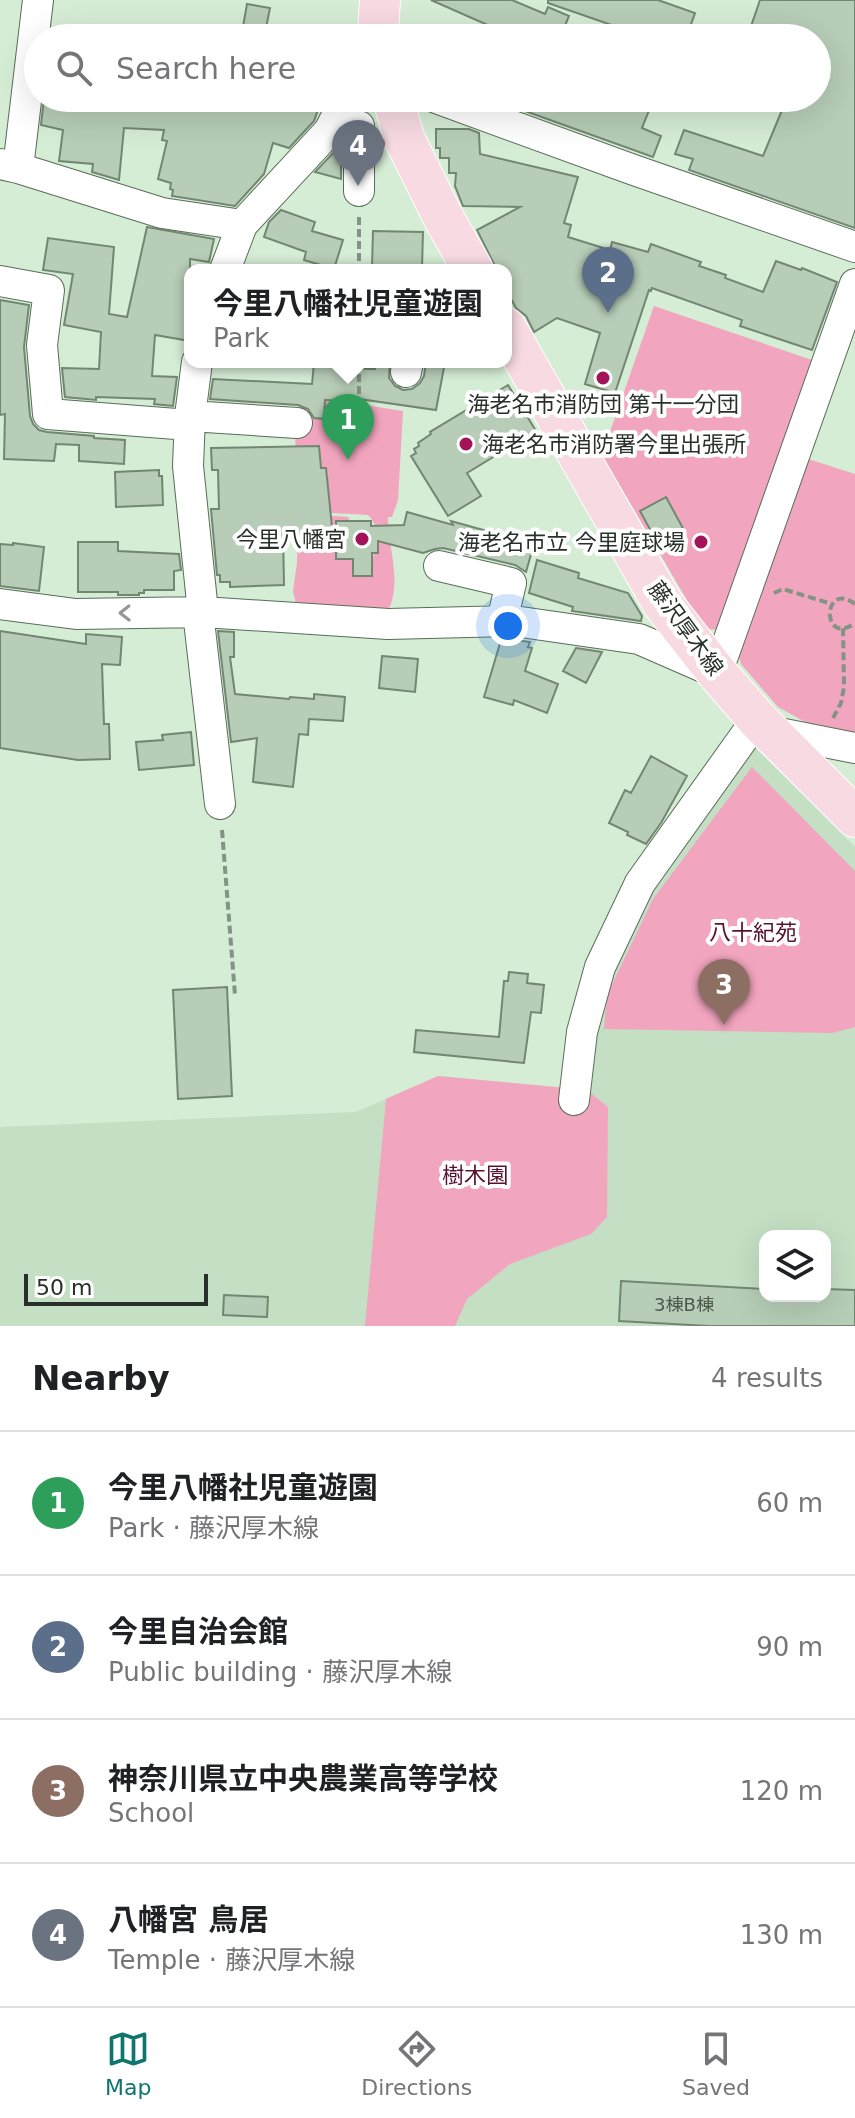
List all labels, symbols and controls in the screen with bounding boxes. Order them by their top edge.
search box [24,24,831,112]
icon: search [52,46,96,90]
text: Search here [116,51,296,86]
pin: 4 [332,120,384,186]
pin: 2 [582,247,634,313]
popup [184,264,512,368]
text: 今里八幡社児童遊園 [213,286,483,321]
text: Park [213,323,269,353]
marker: 海老名市消防団 第十一分団 [594,369,612,387]
place label: 海老名市消防団 第十一分団 [468,392,739,417]
pin: 1 [322,394,374,460]
place label: 海老名市消防署今里出張所 [482,432,746,457]
marker: 海老名市消防署今里出張所 [457,435,475,453]
place label: 今里八幡宮 [236,527,346,552]
marker: 今里八幡宮 [353,530,371,548]
place label: 海老名市立 今里庭球場 [458,530,685,555]
marker: 海老名市立 今里庭球場 [692,533,710,551]
street label: 藤沢厚木線 [643,576,728,680]
one-way arrow [118,604,131,622]
your location [488,606,528,646]
park label: 八十紀苑 [709,920,797,945]
pin: 3 [698,959,750,1025]
park label: 樹木園 [442,1163,508,1188]
map controls [759,1230,831,1302]
button: layers [759,1230,831,1302]
scale bar [24,1270,208,1306]
text: 50 m [36,1275,92,1300]
house number: 3棟B棟 [654,1294,714,1315]
text: Nearby [32,1358,170,1398]
text: 4 results [711,1363,823,1393]
text: 今里八幡社児童遊園 [108,1470,378,1505]
text: 1 [49,1488,67,1518]
text: 60 m [756,1488,823,1518]
text: Park · 藤沢厚木線 [108,1513,319,1543]
text: 今里自治会館 [108,1614,288,1649]
text: 2 [49,1632,67,1662]
text: 90 m [756,1632,823,1662]
text: Public building · 藤沢厚木線 [108,1657,452,1687]
text: 神奈川県立中央農業高等学校 [108,1761,498,1796]
text: 3 [49,1776,67,1806]
text: 120 m [740,1776,823,1806]
text: School [108,1798,194,1828]
text: 八幡宮 鳥居 [108,1902,268,1937]
text: 4 [49,1920,67,1950]
text: 130 m [740,1920,823,1950]
text: Temple · 藤沢厚木線 [108,1945,355,1975]
tab: Map [105,2027,151,2100]
tab: Directions [361,2027,472,2100]
tab: Saved [682,2027,750,2100]

